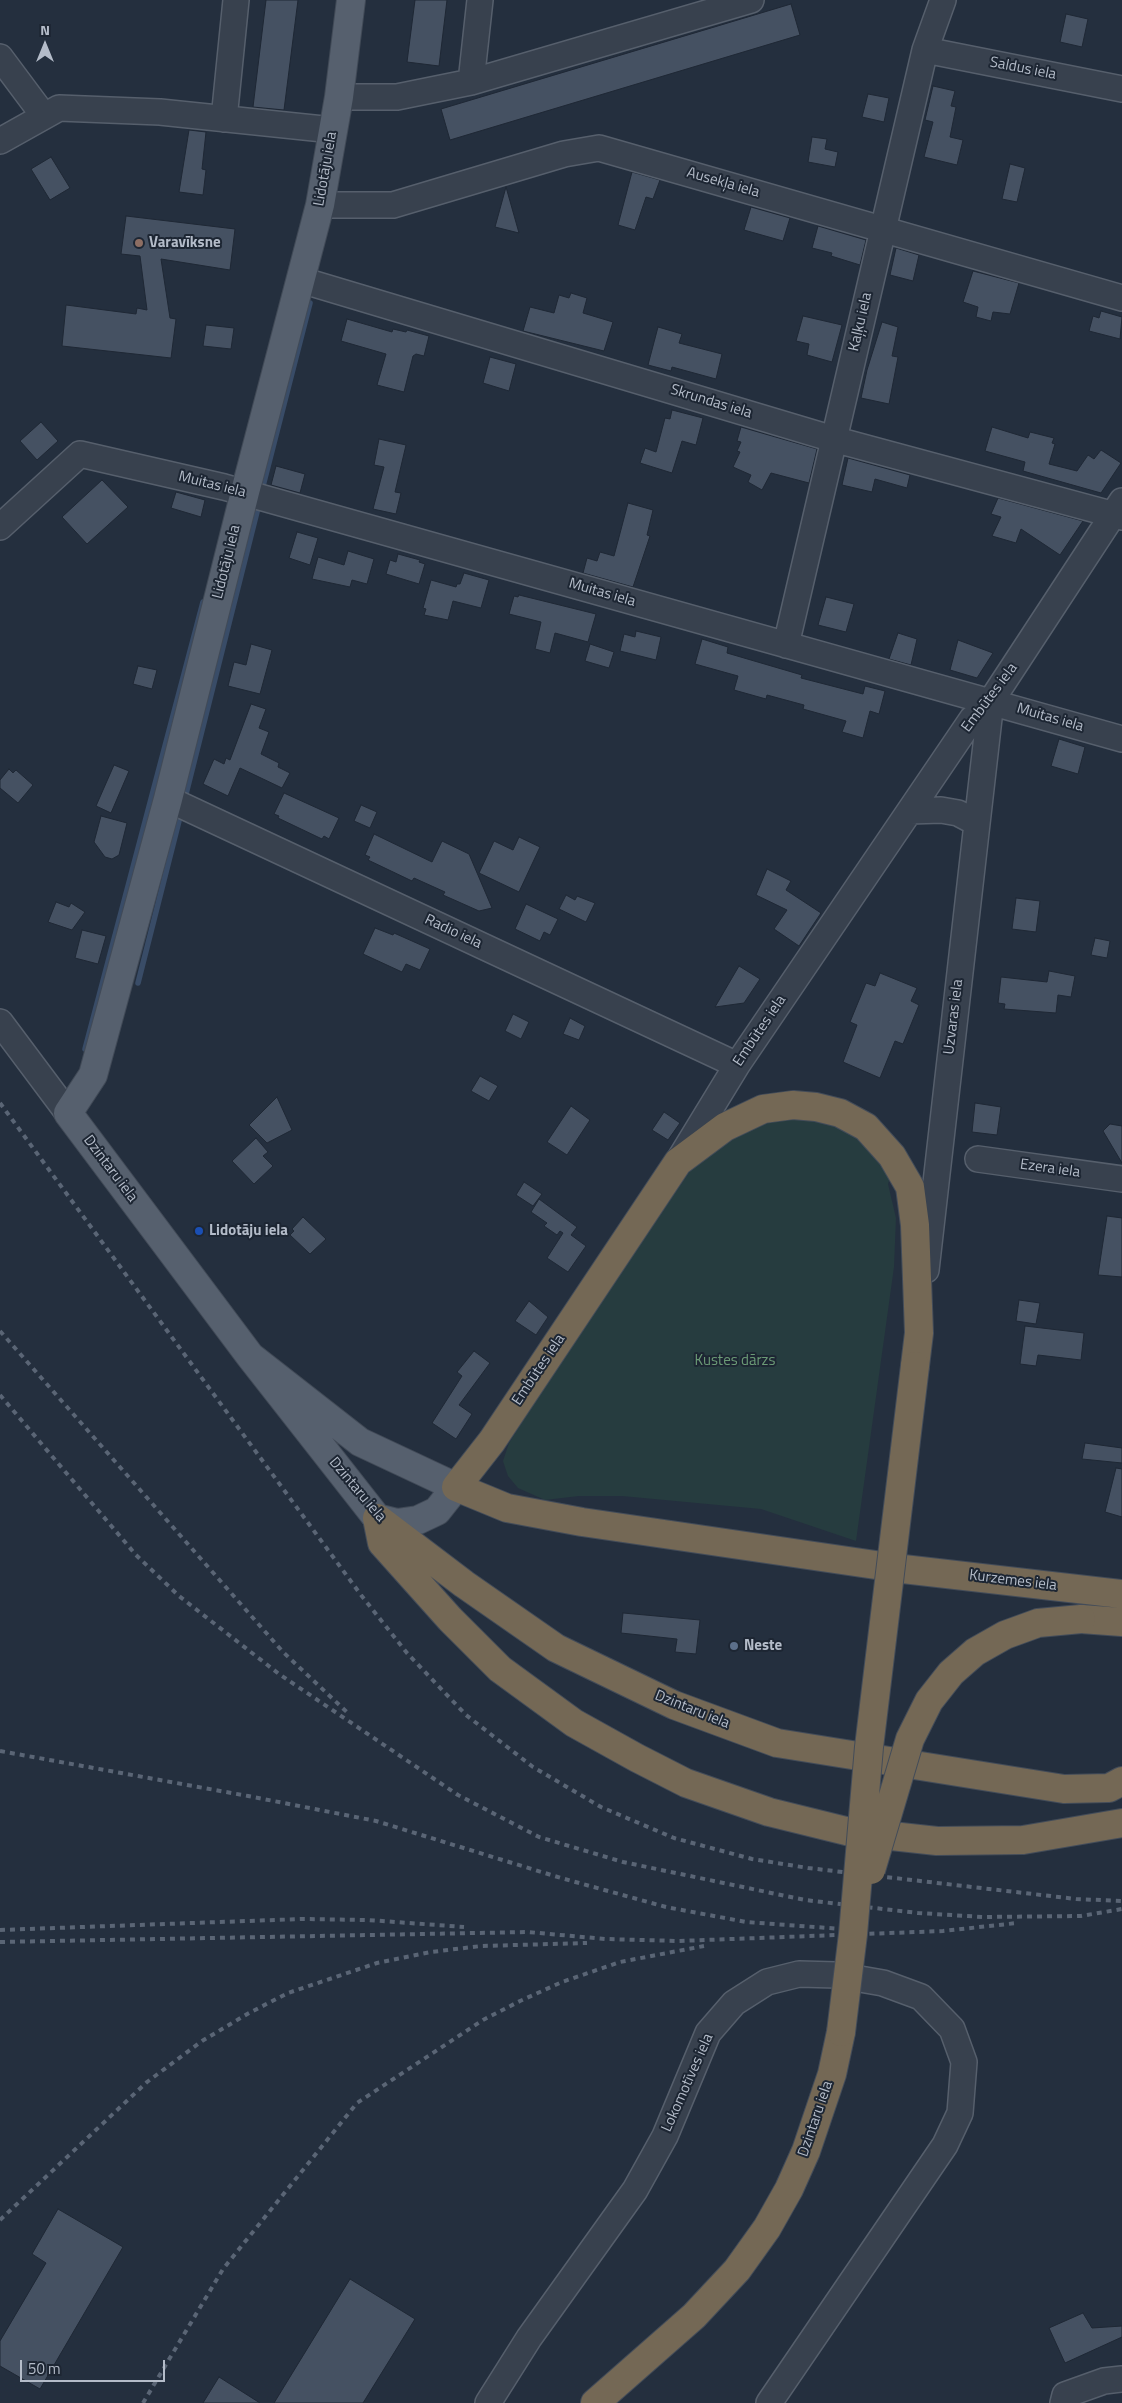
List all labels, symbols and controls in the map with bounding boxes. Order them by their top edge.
text: N [40,19,50,40]
north arrow [20,20,70,70]
street label: Saldus iela [988,54,1058,84]
street label: Lidotāju iela [311,130,341,208]
street label: Ausekļa iela [685,164,761,202]
place label: Varavīksne [149,234,221,252]
marker: Varavīksne [133,237,145,249]
street label: Kaļķu iela [846,291,876,353]
street label: Skrundas iela [668,381,754,423]
street label: Muitas iela [176,468,248,502]
street label: Lidotāju iela [209,523,245,601]
street label: Muitas iela [566,575,638,611]
street label: Embūtes iela [958,660,1022,736]
street label: Muitas iela [1014,700,1086,736]
street label: Radio iela [422,911,484,953]
street label: Uzvaras iela [940,978,968,1056]
street label: Embūtes iela [730,992,790,1070]
street label: Dzintaru iela [79,1132,141,1206]
street label: Ezera iela [1019,1156,1081,1182]
place label: Lidotāju iela [209,1222,288,1240]
marker: Lidotāju iela [193,1225,205,1237]
street label: Embūtes iela [509,1331,569,1409]
park label: Kustes dārzs [695,1352,775,1370]
street label: Dzintaru iela [325,1454,389,1526]
street label: Kurzemes iela [968,1567,1058,1595]
place label: Neste [744,1637,782,1655]
marker: Neste [728,1640,740,1652]
street label: Dzintaru iela [652,1687,732,1733]
street label: Lokomotīves iela [658,2031,718,2135]
street label: Dzintaru iela [795,2079,837,2159]
scale bar [22,2350,168,2382]
text: 50 m [28,2357,61,2380]

